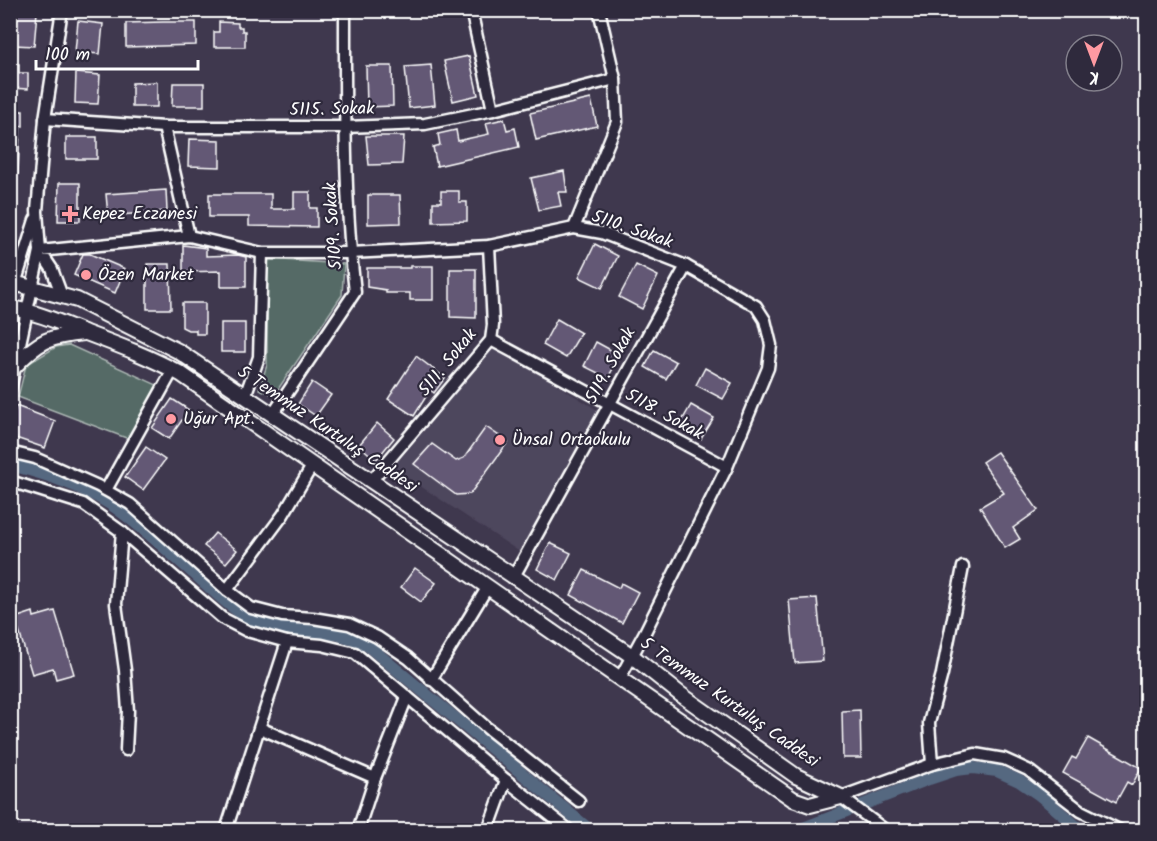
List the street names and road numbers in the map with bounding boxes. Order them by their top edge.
street label: 5115. Sokak [289,95,375,125]
street label: 5109. Sokak [316,181,352,271]
street label: 5110. Sokak [587,203,677,258]
street label: 5111. Sokak [411,322,485,404]
street label: 5119. Sokak [578,322,644,410]
street label: 5 Temmuz Kurtuluş Caddesi [231,358,424,502]
street label: 5118. Sokak [619,381,709,449]
street label: 5 Temmuz Kurtuluş Caddesi [633,630,825,776]

